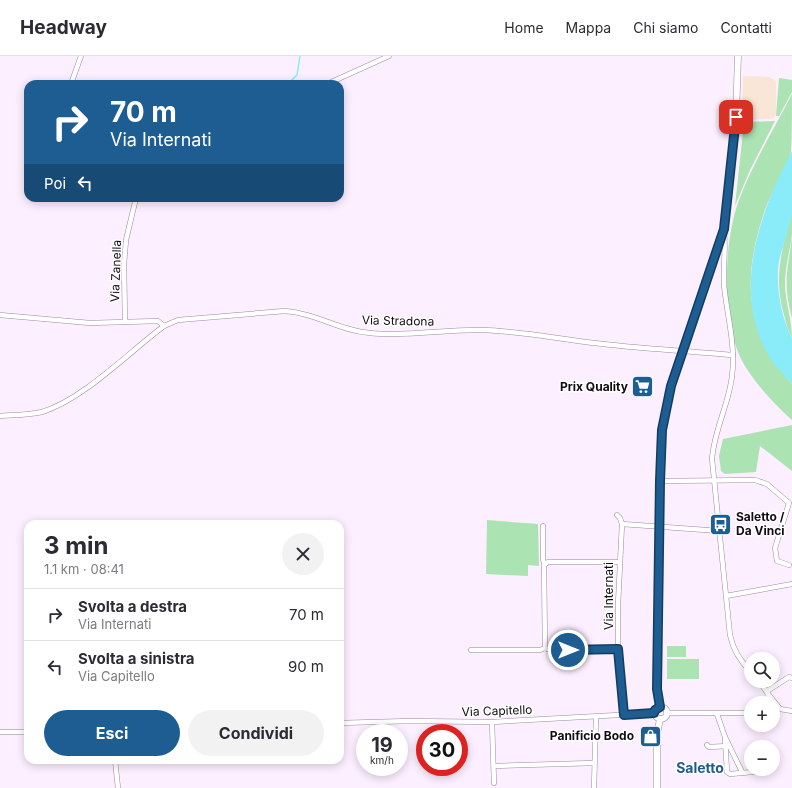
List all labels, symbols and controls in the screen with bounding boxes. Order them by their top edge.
text: Headway [20,16,107,39]
text: Home [504,19,544,36]
text: Mappa [566,19,611,36]
text: Chi siamo [633,19,698,36]
text: Contatti [720,19,772,36]
text: 70 m [110,95,177,129]
icon: right [44,96,96,148]
pin [719,100,753,134]
icon: arrive [725,106,747,128]
text: Via Internati [110,129,212,150]
icon: left [74,172,96,194]
text: Poi [44,174,66,193]
street label: Via Zanella [107,240,124,302]
street label: Via Stradona [362,312,434,329]
supermarket icon: Prix Quality [630,374,656,400]
place label: Prix Quality [560,379,629,394]
place label: Saletto / Da Vinci [736,509,785,538]
bus stop icon: Saletto / Da Vinci [708,511,734,537]
text: 3 min [44,531,109,560]
button: close [282,533,324,575]
text: 1.1 km · 08:41 [44,561,124,577]
street label: Via Internati [601,562,616,630]
text: Svolta a destra [78,597,187,616]
icon: right [44,604,66,626]
text: 70 m [289,605,324,624]
text: Via Internati [78,616,151,632]
position arrow [547,629,589,671]
text: Svolta a sinistra [78,649,195,668]
map controls [744,652,780,776]
button: search [744,652,780,688]
icon: left [44,656,66,678]
text: 90 m [288,657,324,676]
text: Via Capitello [78,668,155,684]
button: + [744,696,780,732]
street label: Via Capitello [461,702,533,719]
button: Esci [44,710,180,756]
button: Condividi [188,710,324,756]
shop icon: Panificio Bodo [637,723,663,749]
speed limit sign: 30 [416,724,468,776]
place label: Panificio Bodo [550,728,634,743]
text: 19 [371,733,393,757]
button: − [744,740,780,776]
text: km/h [370,754,394,766]
district label: Saletto [676,759,724,776]

